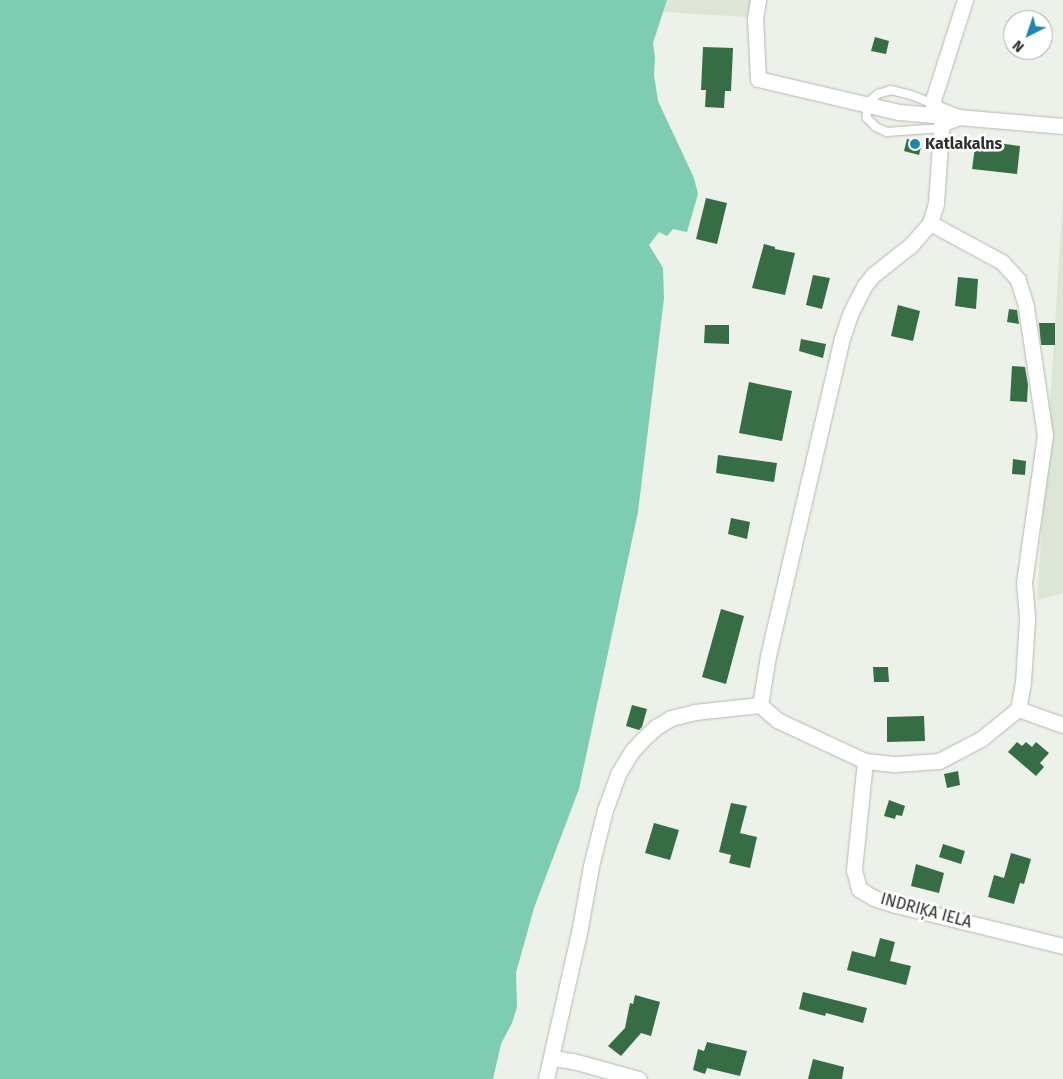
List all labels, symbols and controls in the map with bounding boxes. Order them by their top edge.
north arrow [1003,10,1053,60]
text: N [1009,36,1028,55]
place label: Katlakalns [925,134,1002,154]
marker: Katlakalns [909,138,921,150]
street label: INDRIĶA IELA [878,890,974,932]

